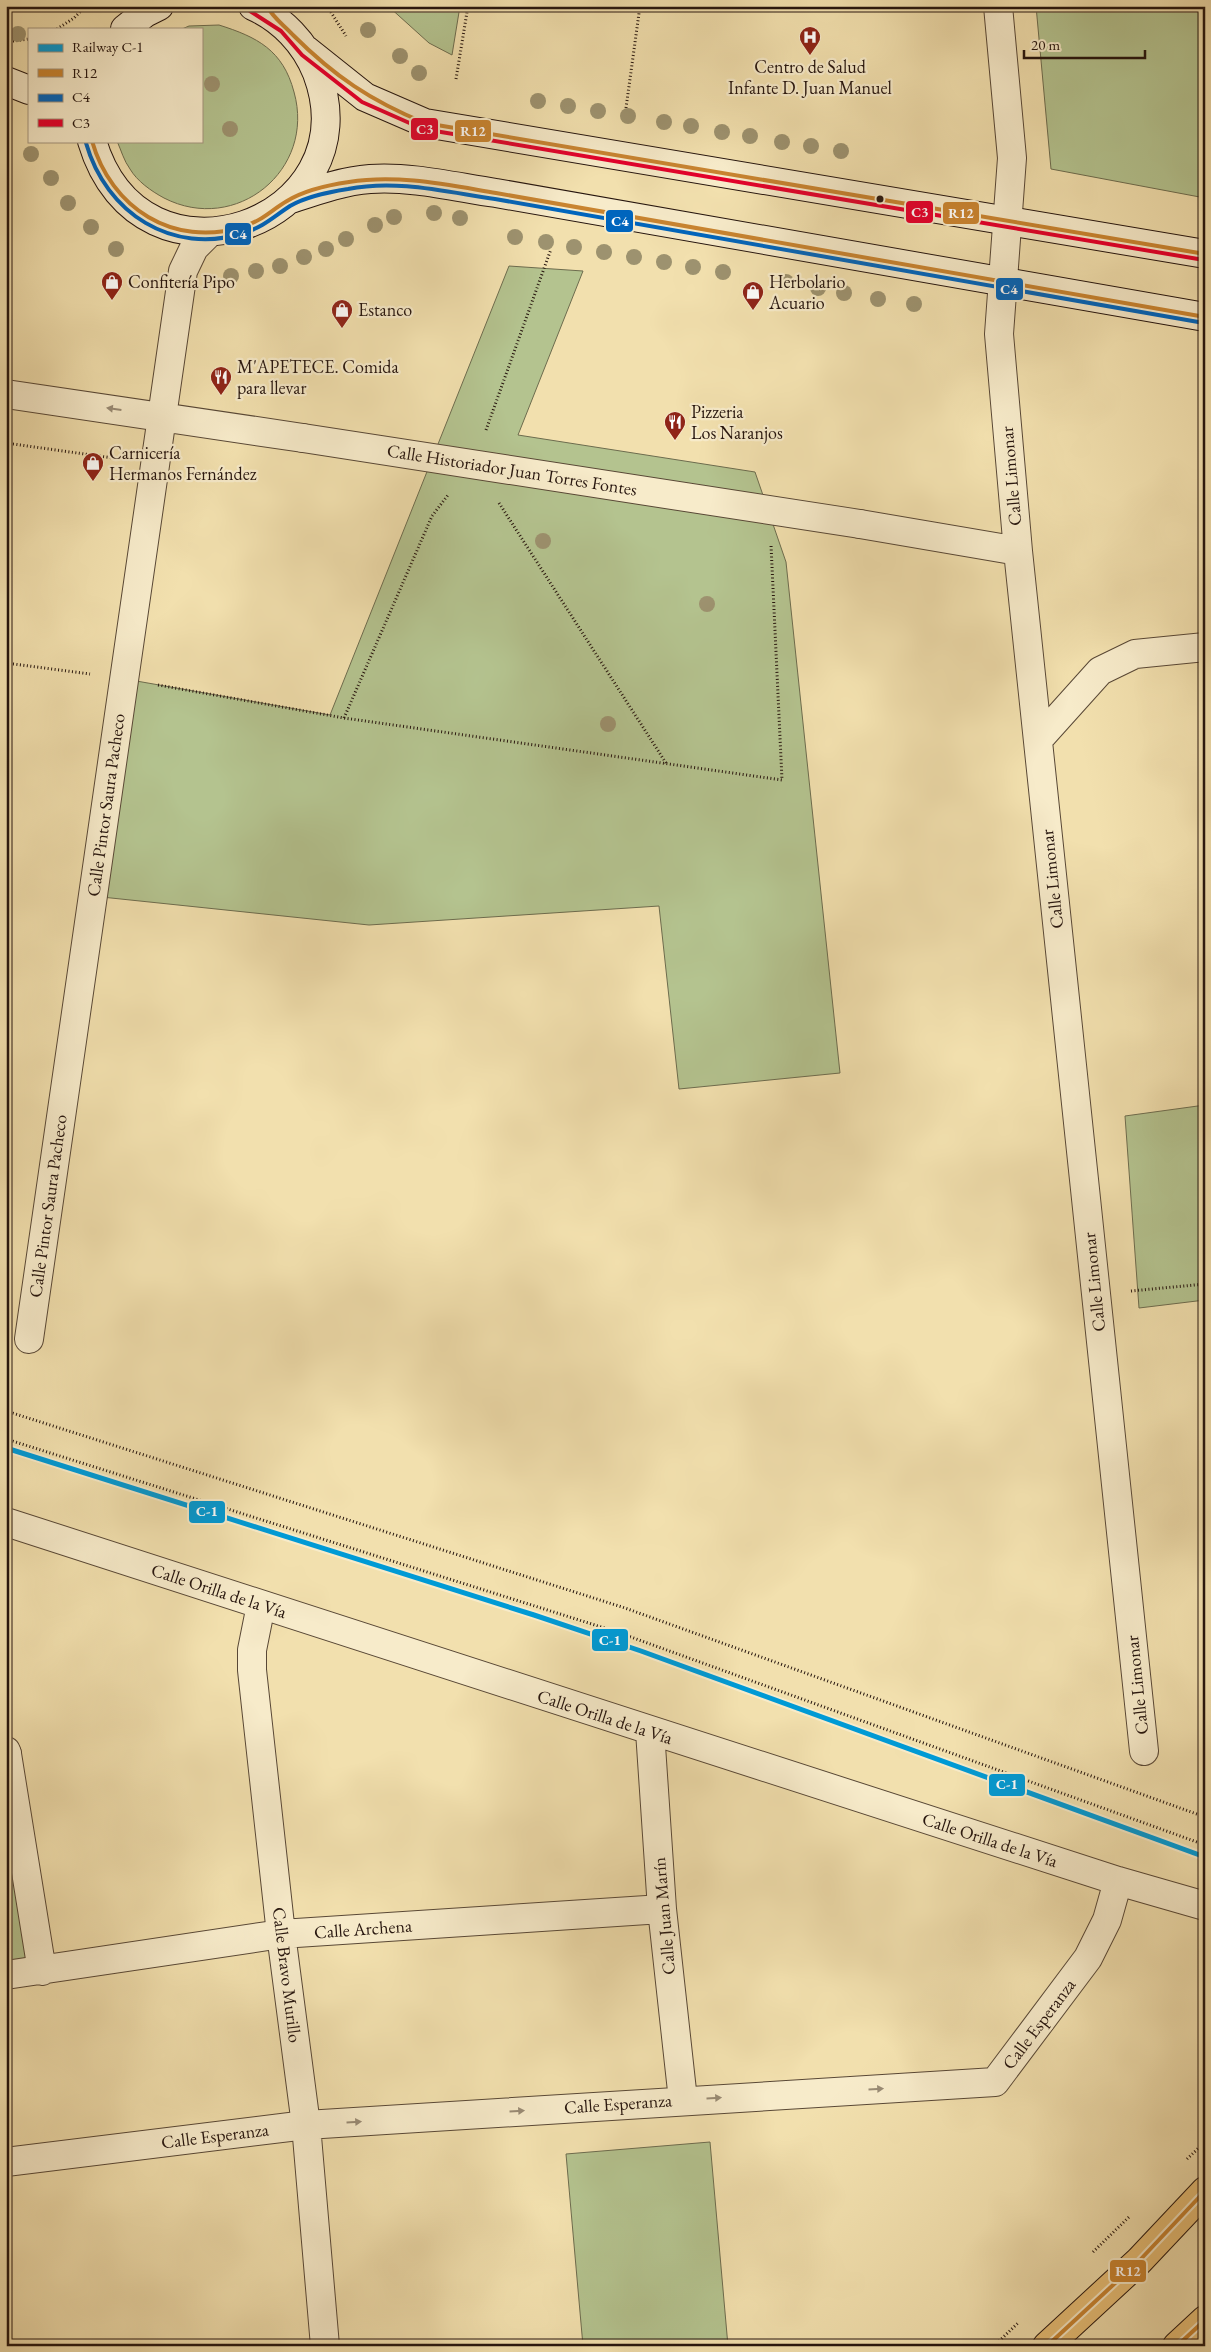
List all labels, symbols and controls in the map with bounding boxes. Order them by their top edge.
hospital icon: Centro de Salud Infante D. Juan Manuel [798,25,822,56]
legend [28,28,202,142]
scale bar [1024,28,1145,60]
text: 20 m [1031,35,1060,54]
text: Railway C-1 [72,37,143,56]
place label: Centro de Salud Infante D. Juan Manuel [728,55,892,99]
text: R12 [72,63,98,82]
text: C4 [72,87,91,106]
text: C3 [72,113,90,132]
line badge: C3 [410,117,439,141]
line badge: R12 [454,119,492,143]
text: C3 [416,120,434,138]
text: R12 [460,122,486,140]
unlabelled marker [875,194,885,204]
line badge: C3 [905,200,934,224]
line badge: R12 [942,201,980,225]
text: C3 [911,203,929,221]
text: R12 [948,204,974,222]
line badge: C4 [605,209,634,233]
text: C4 [611,212,629,230]
line badge: C4 [224,222,252,246]
text: C4 [229,225,247,243]
shop icon: Confitería Pipo [100,270,124,301]
place label: Confitería Pipo [128,270,235,293]
place label: Herbolario Acuario [768,270,845,314]
line badge: C4 [995,277,1024,301]
shop icon: Herbolario Acuario [741,280,765,311]
text: C4 [1000,280,1018,298]
shop icon: Estanco [330,298,354,329]
place label: Estanco [358,298,412,321]
place label: M'APETECE. Comida para llevar [237,355,399,399]
restaurant icon: M'APETECE. Comida para llevar [209,365,233,396]
place label: Pizzeria Los Naranjos [691,400,783,444]
one-way arrow [105,405,121,413]
restaurant icon: Pizzeria Los Naranjos [663,410,687,441]
street label: Calle Limonar [995,425,1026,527]
street label: Calle Historiador Juan Torres Fontes [385,438,639,501]
place label: Carnicería Hermanos Fernández [109,441,257,485]
shop icon: Carnicería Hermanos Fernández [81,451,105,482]
street label: Calle Pintor Saura Pacheco [81,712,130,898]
street label: Calle Limonar [1035,828,1068,930]
street label: Calle Pintor Saura Pacheco [23,1113,72,1299]
street label: Calle Limonar [1077,1231,1110,1333]
line badge: C-1 [188,1500,226,1524]
text: C-1 [196,1502,218,1520]
street label: Calle Orilla de la Vía [149,1558,291,1623]
line badge: C-1 [591,1628,629,1652]
text: C-1 [599,1631,621,1649]
street label: Calle Limonar [1120,1634,1153,1736]
street label: Calle Orilla de la Vía [535,1684,677,1749]
line badge: C-1 [988,1773,1026,1797]
text: C-1 [996,1775,1018,1793]
street label: Calle Orilla de la Vía [920,1807,1062,1872]
street label: Calle Juan Marín [647,1856,680,1976]
street label: Calle Bravo Murillo [268,1906,307,2044]
street label: Calle Archena [313,1914,413,1943]
street label: Calle Esperanza [997,1973,1081,2074]
one-way arrow [868,2085,884,2093]
street label: Calle Esperanza [563,2088,674,2119]
one-way arrow [706,2094,722,2102]
one-way arrow [509,2107,525,2115]
street label: Calle Esperanza [160,2117,271,2154]
one-way arrow [347,2117,363,2125]
line badge: R12 [1109,2259,1147,2283]
text: R12 [1115,2262,1141,2280]

